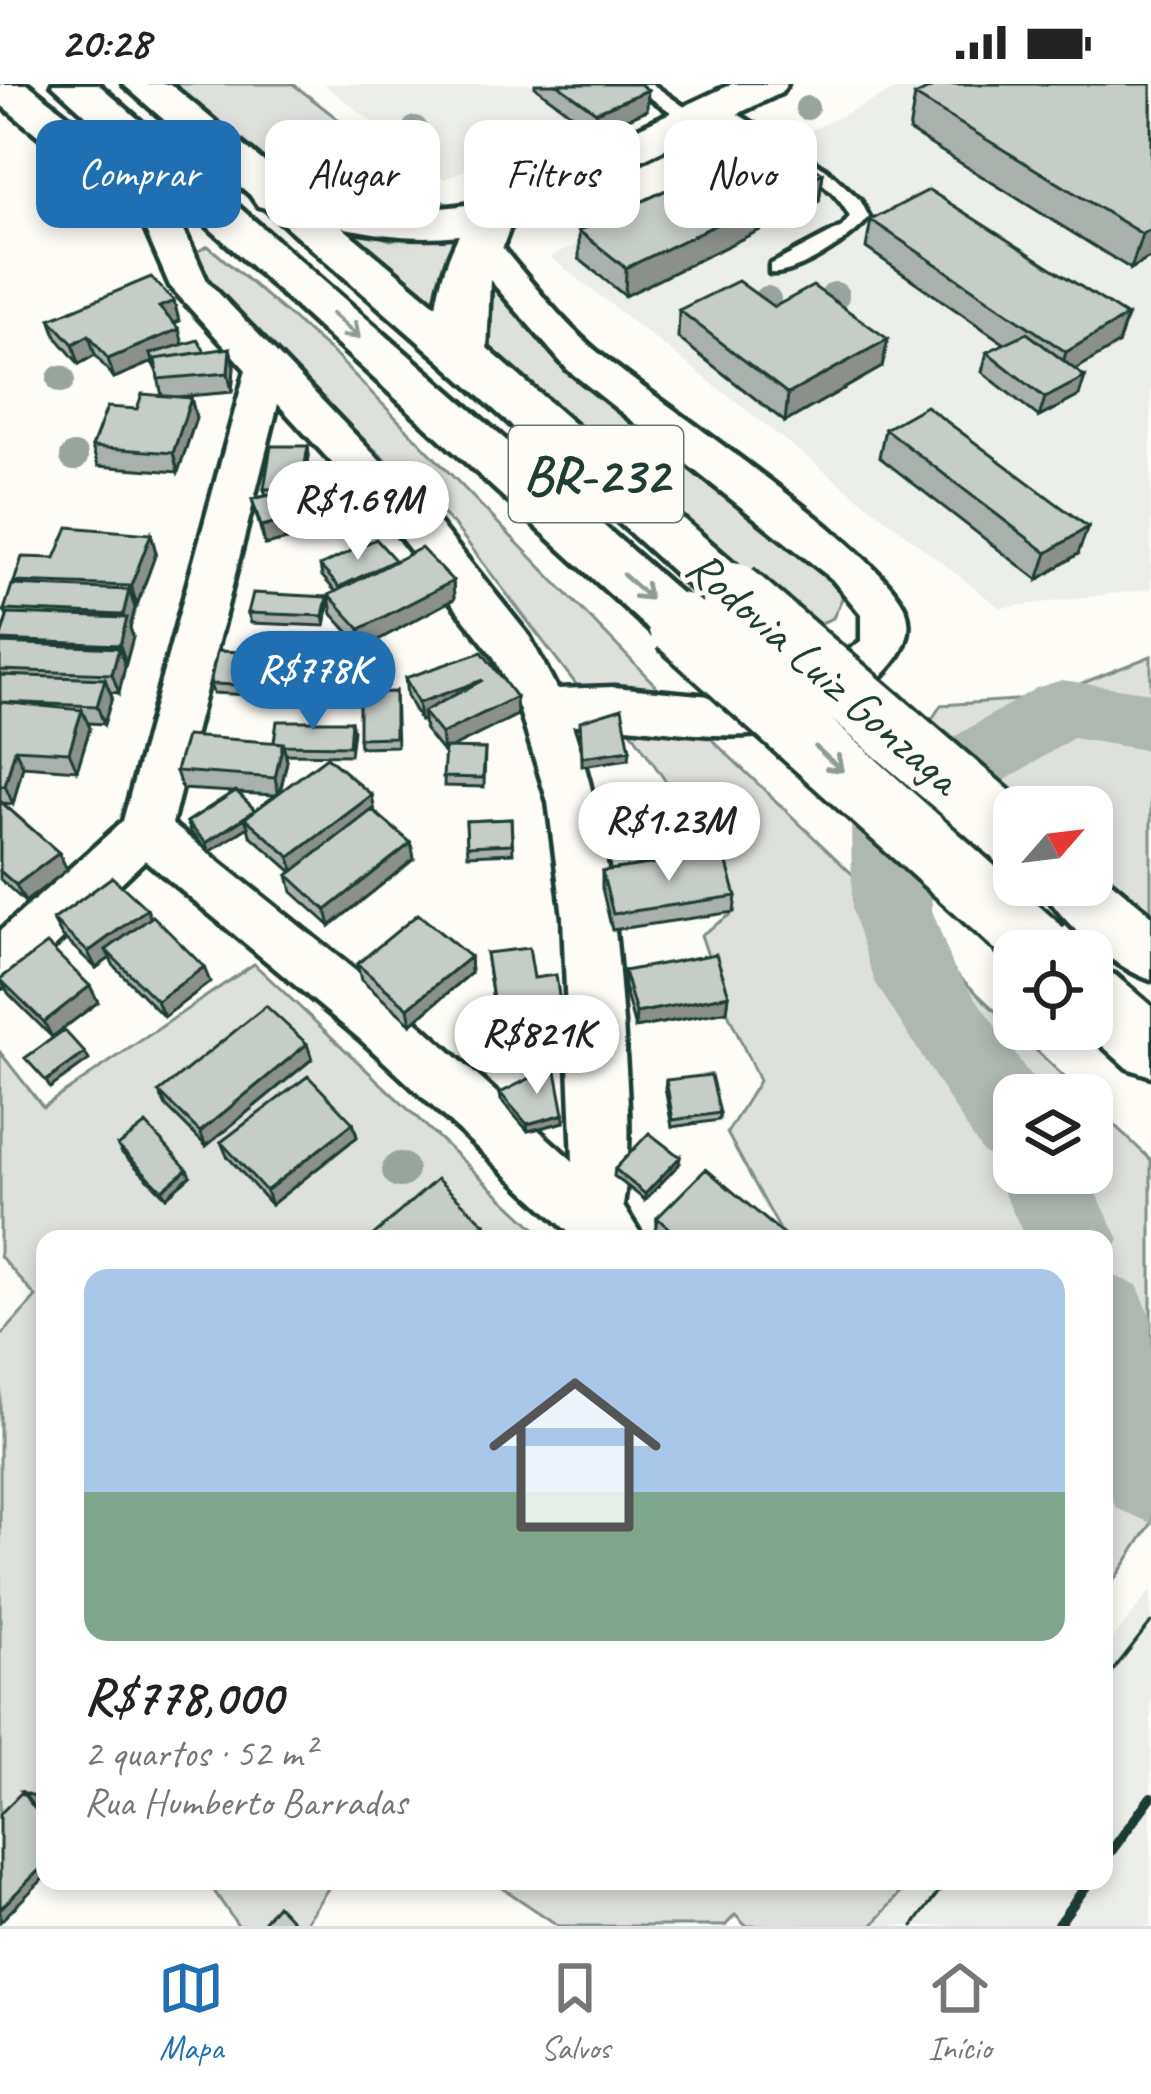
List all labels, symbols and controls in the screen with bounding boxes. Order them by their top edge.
text: 20:28 [60,14,150,71]
chip: Comprar [36,120,241,228]
chip: Alugar [265,120,440,228]
chip: Filtros [464,120,640,228]
chip: Novo [664,120,817,228]
one-way arrow [331,312,361,339]
road number: BR-232 [509,426,683,522]
pin: R$1.69M [247,461,469,563]
text: R$1.69M [294,475,422,524]
street label: Rodovia Luiz Gonzaga [674,537,976,810]
one-way arrow [621,573,651,600]
pin: R$778K [215,631,411,733]
text: R$778K [258,645,368,694]
one-way arrow [813,745,843,772]
pin: R$1.23M [558,782,780,884]
north arrow [993,786,1113,906]
map controls [993,786,1113,1194]
text: R$1.23M [605,796,733,845]
button: locate [993,930,1113,1050]
pin: R$821K [439,995,635,1097]
text: R$821K [481,1009,593,1058]
button: layers [993,1074,1113,1194]
icon: home [467,1347,683,1563]
text: R$778,000 [84,1665,282,1729]
text: 2 quartos · 52 m² [84,1729,314,1778]
text: Rua Humberto Barradas [84,1778,407,1827]
tab: Mapa [158,1955,224,2069]
tab: Salvos [541,1955,610,2069]
tab: Início [927,1955,993,2069]

